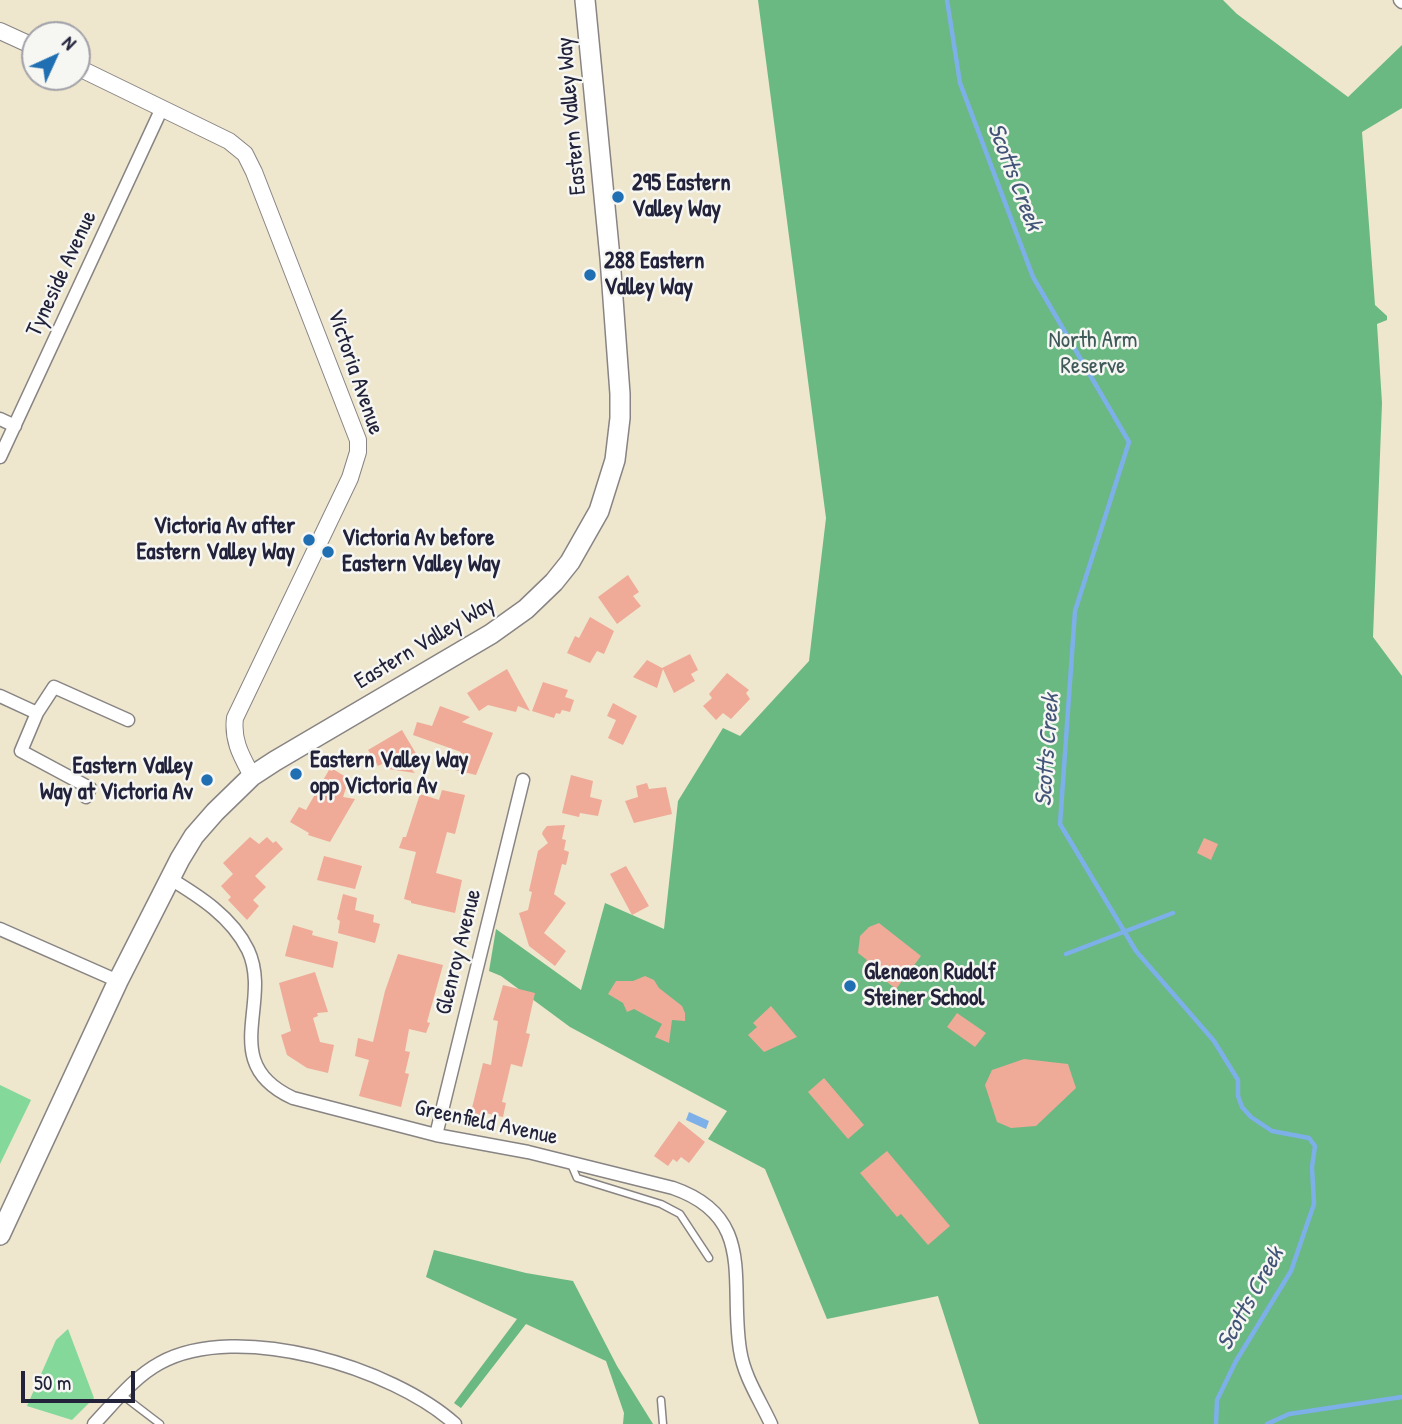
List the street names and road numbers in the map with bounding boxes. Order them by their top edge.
street label: Eastern Valley Way [551,36,593,196]
street label: Tyneside Avenue [21,207,103,341]
street label: Victoria Avenue [321,306,389,438]
street label: Eastern Valley Way [350,590,500,696]
street label: Glenroy Avenue [430,886,488,1018]
street label: Greenfield Avenue [412,1094,560,1152]

